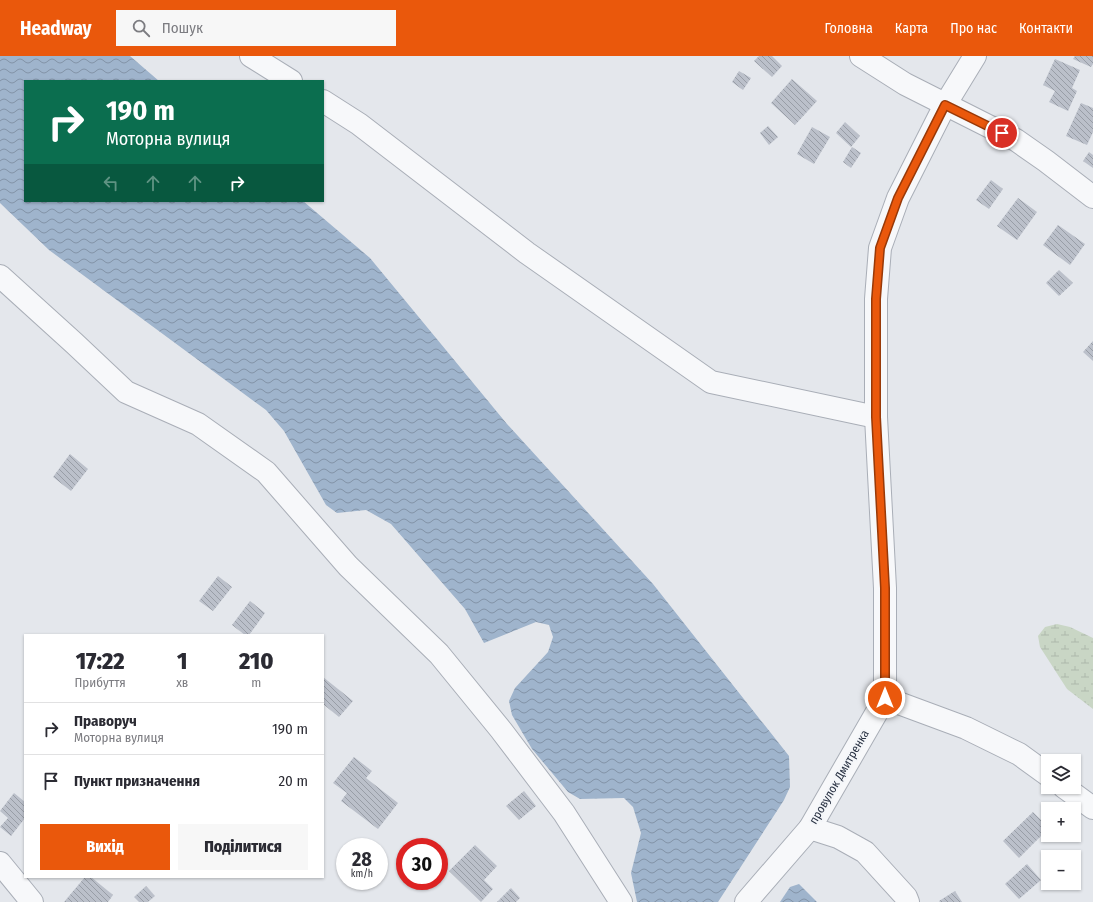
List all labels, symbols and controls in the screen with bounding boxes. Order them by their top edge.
search box [116,10,396,46]
text: Headway [20,17,92,40]
icon: search [130,17,152,39]
text: Пошук [162,19,203,37]
text: Головна [825,20,873,37]
text: Карта [895,20,928,37]
text: Про нас [950,20,997,37]
text: Контакти [1019,20,1073,37]
text: 190 m [106,94,175,127]
icon: right [40,96,92,148]
pin [985,116,1019,150]
icon: arrive [991,122,1013,144]
text: Моторна вулиця [106,128,230,150]
icon: left [100,172,122,194]
icon: ahead [142,172,164,194]
icon: ahead [184,172,206,194]
icon: right [226,172,248,194]
text: 17:22 [76,647,125,675]
text: 1 [177,647,187,675]
text: 210 [239,647,273,675]
text: Прибуття [75,675,126,690]
text: хв [176,675,188,690]
text: m [251,675,261,690]
position arrow [864,677,906,719]
text: Праворуч [74,712,137,730]
icon: right [40,718,62,740]
text: 190 m [272,720,308,738]
street label: провулок Дмитренка [806,727,872,827]
text: Моторна вулиця [74,730,164,745]
map controls [1041,754,1081,890]
button: layers [1041,754,1081,794]
icon: arrive [40,770,62,792]
text: Пункт призначення [74,772,200,790]
text: 20 m [279,772,308,790]
button: + [1041,802,1081,842]
button: Вихід [40,824,170,870]
button: Поділитися [178,824,308,870]
speed limit sign: 30 [396,838,448,890]
text: 28 [352,847,372,871]
button: − [1041,850,1081,890]
text: km/h [351,868,373,880]

